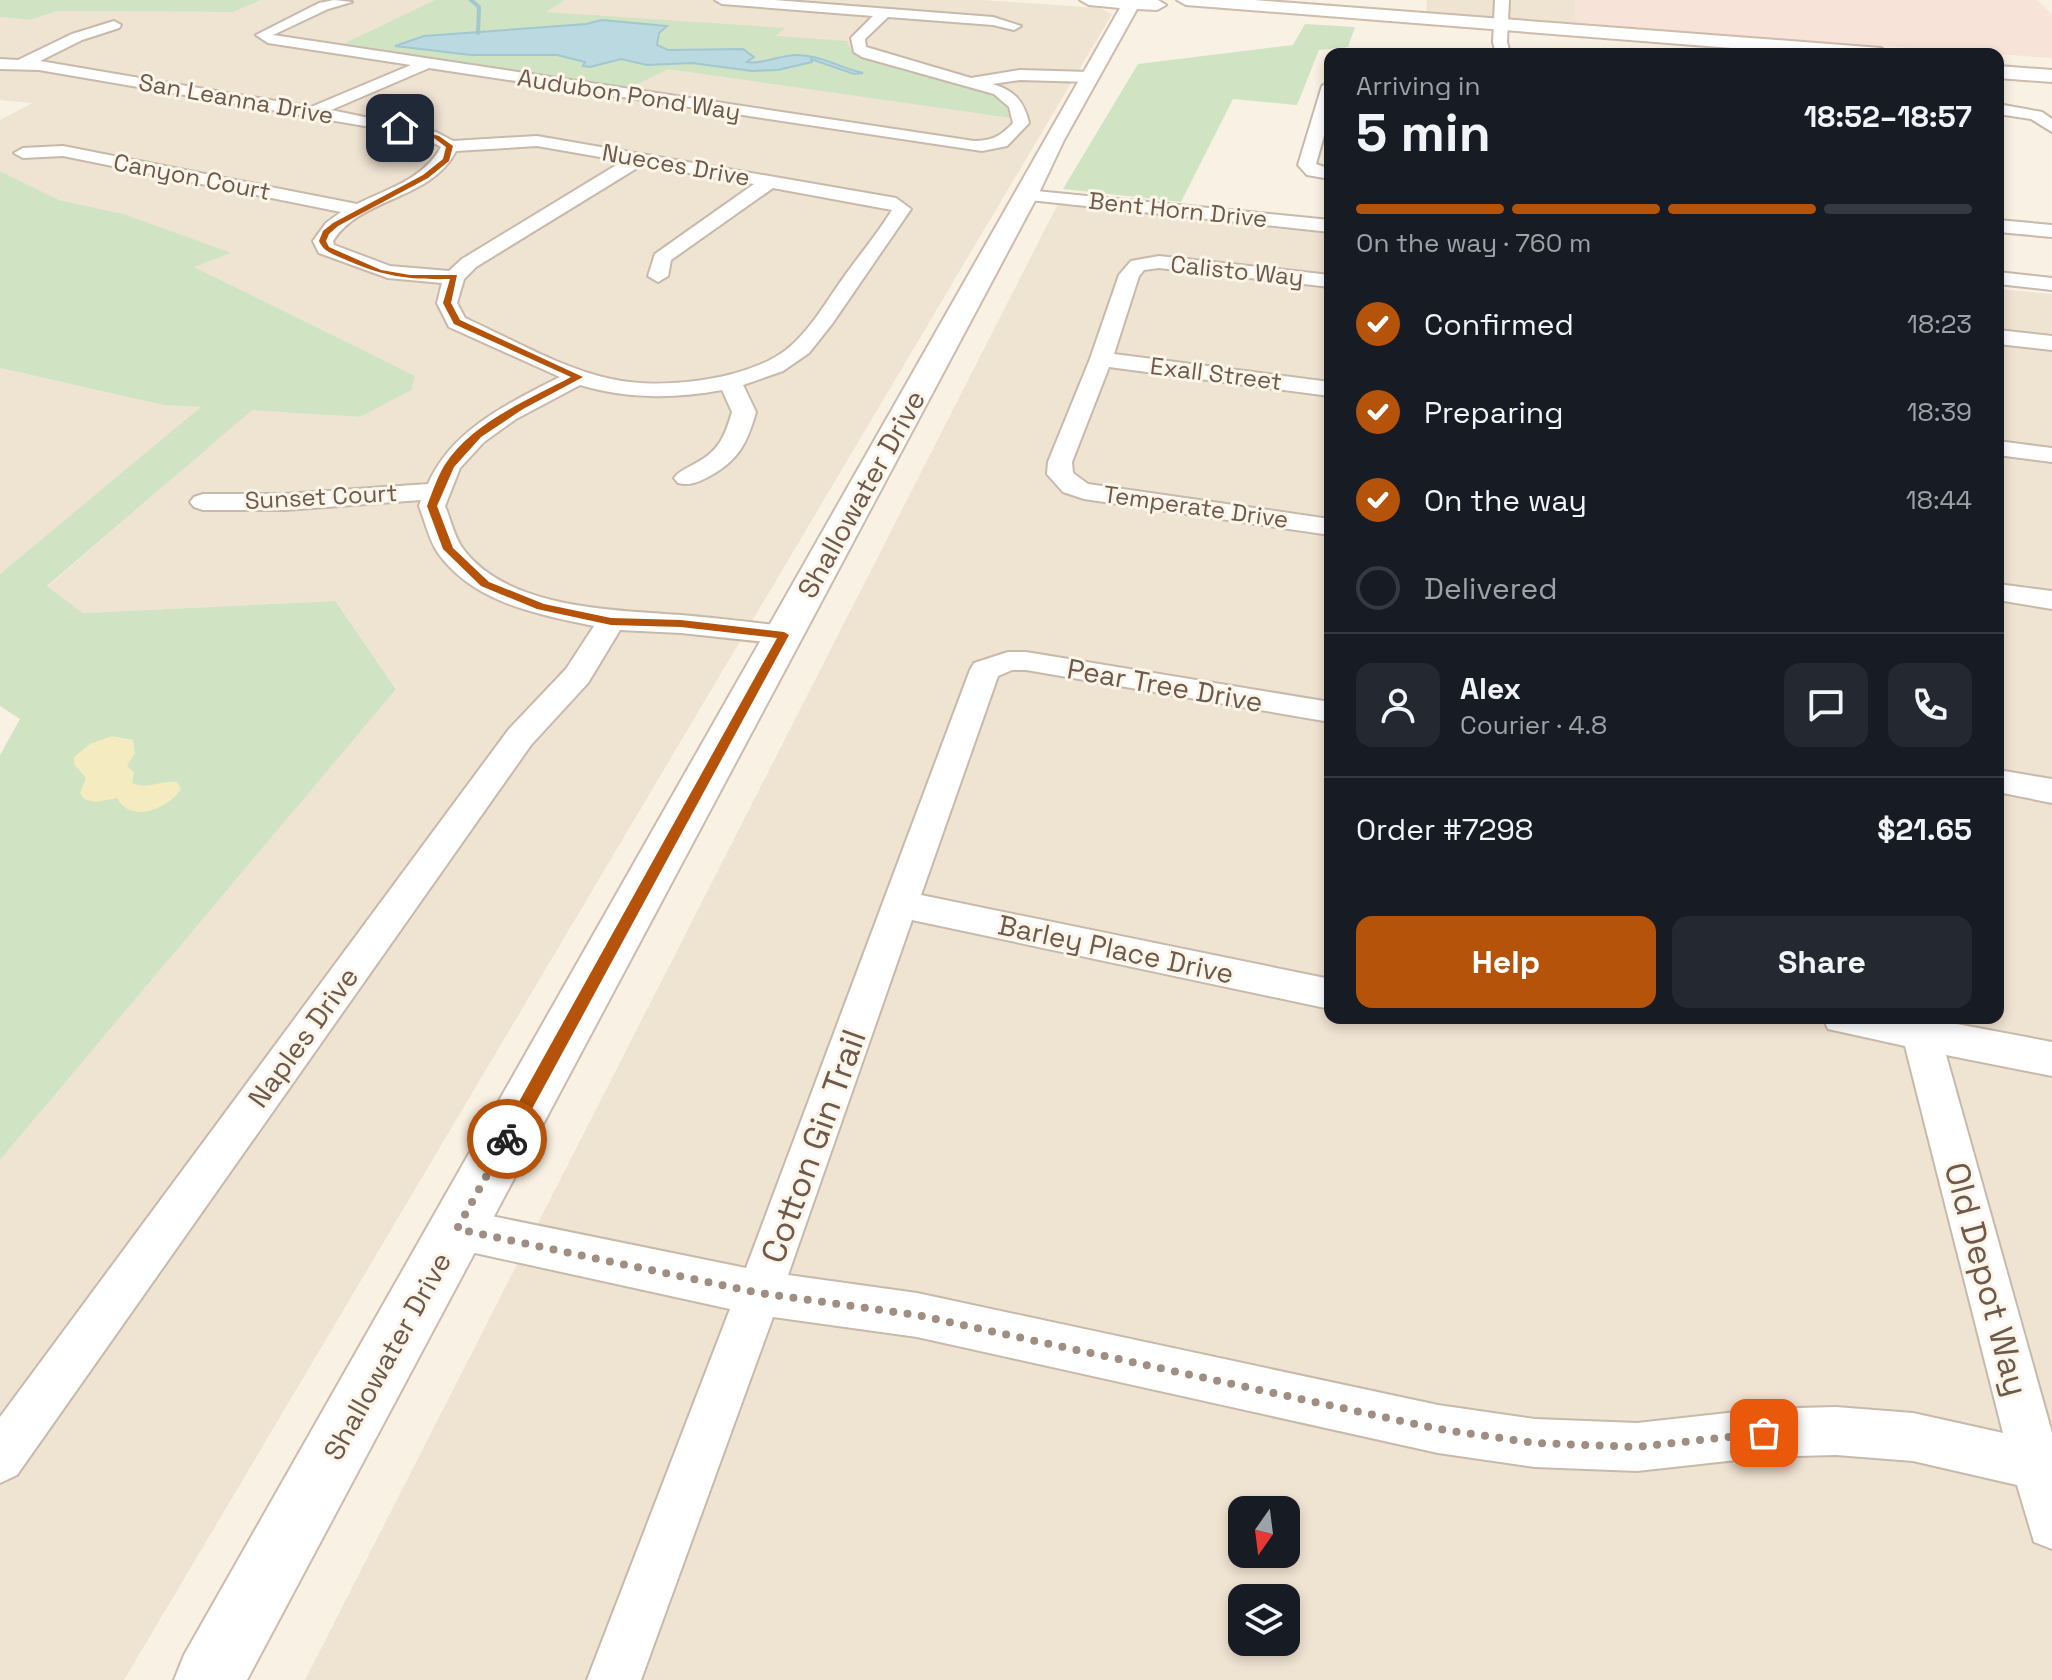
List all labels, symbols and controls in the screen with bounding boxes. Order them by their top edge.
street label: Audubon Pond Way [515,62,743,127]
street label: San Leanna Drive [136,66,336,131]
text: Arriving in [1356,69,1480,103]
pin [366,94,434,162]
text: 18:52–18:57 [1804,97,1972,136]
text: 5 min [1356,100,1491,166]
icon: home [378,106,422,150]
street label: Nueces Drive [600,136,752,193]
street label: Canyon Court [111,146,273,207]
street label: Bent Horn Drive [1087,185,1269,234]
text: On the way · 760 m [1356,226,1591,260]
street label: Calisto Way [1169,248,1305,293]
icon: check [1356,302,1400,346]
text: Confirmed [1424,305,1574,344]
text: 18:23 [1907,307,1972,341]
street label: Exall Street [1148,350,1284,397]
street label: Shallowater Drive [789,384,933,604]
icon: check [1356,390,1400,434]
text: Preparing [1424,393,1563,432]
text: 18:39 [1907,395,1972,429]
street label: Sunset Court [244,477,398,516]
street label: Temperate Drive [1102,478,1291,535]
icon: check [1356,478,1400,522]
text: On the way [1424,481,1587,520]
text: 18:44 [1906,483,1972,517]
text: Delivered [1424,569,1558,608]
street label: Pear Tree Drive [1064,650,1266,720]
button: person [1356,663,1440,747]
button: chat [1784,663,1868,747]
button: phone [1888,663,1972,747]
text: Alex [1460,669,1521,708]
text: Courier · 4.8 [1460,708,1607,742]
text: Order #7298 [1356,810,1533,849]
text: $21.65 [1877,810,1972,849]
street label: Barley Place Drive [995,906,1237,992]
button: Help [1356,916,1656,1008]
button: Share [1672,916,1972,1008]
street label: Naples Drive [240,960,366,1114]
street label: Cotton Gin Trail [751,1024,876,1269]
courier [467,1099,547,1179]
icon: bike [485,1117,529,1161]
street label: Old Depot Way [1935,1158,2038,1401]
street label: Shallowater Drive [315,1246,459,1466]
pin [1730,1399,1798,1467]
icon: bag [1742,1411,1786,1455]
north arrow [1228,1496,1300,1568]
map controls [1228,1496,1300,1656]
button: layers [1228,1584,1300,1656]

